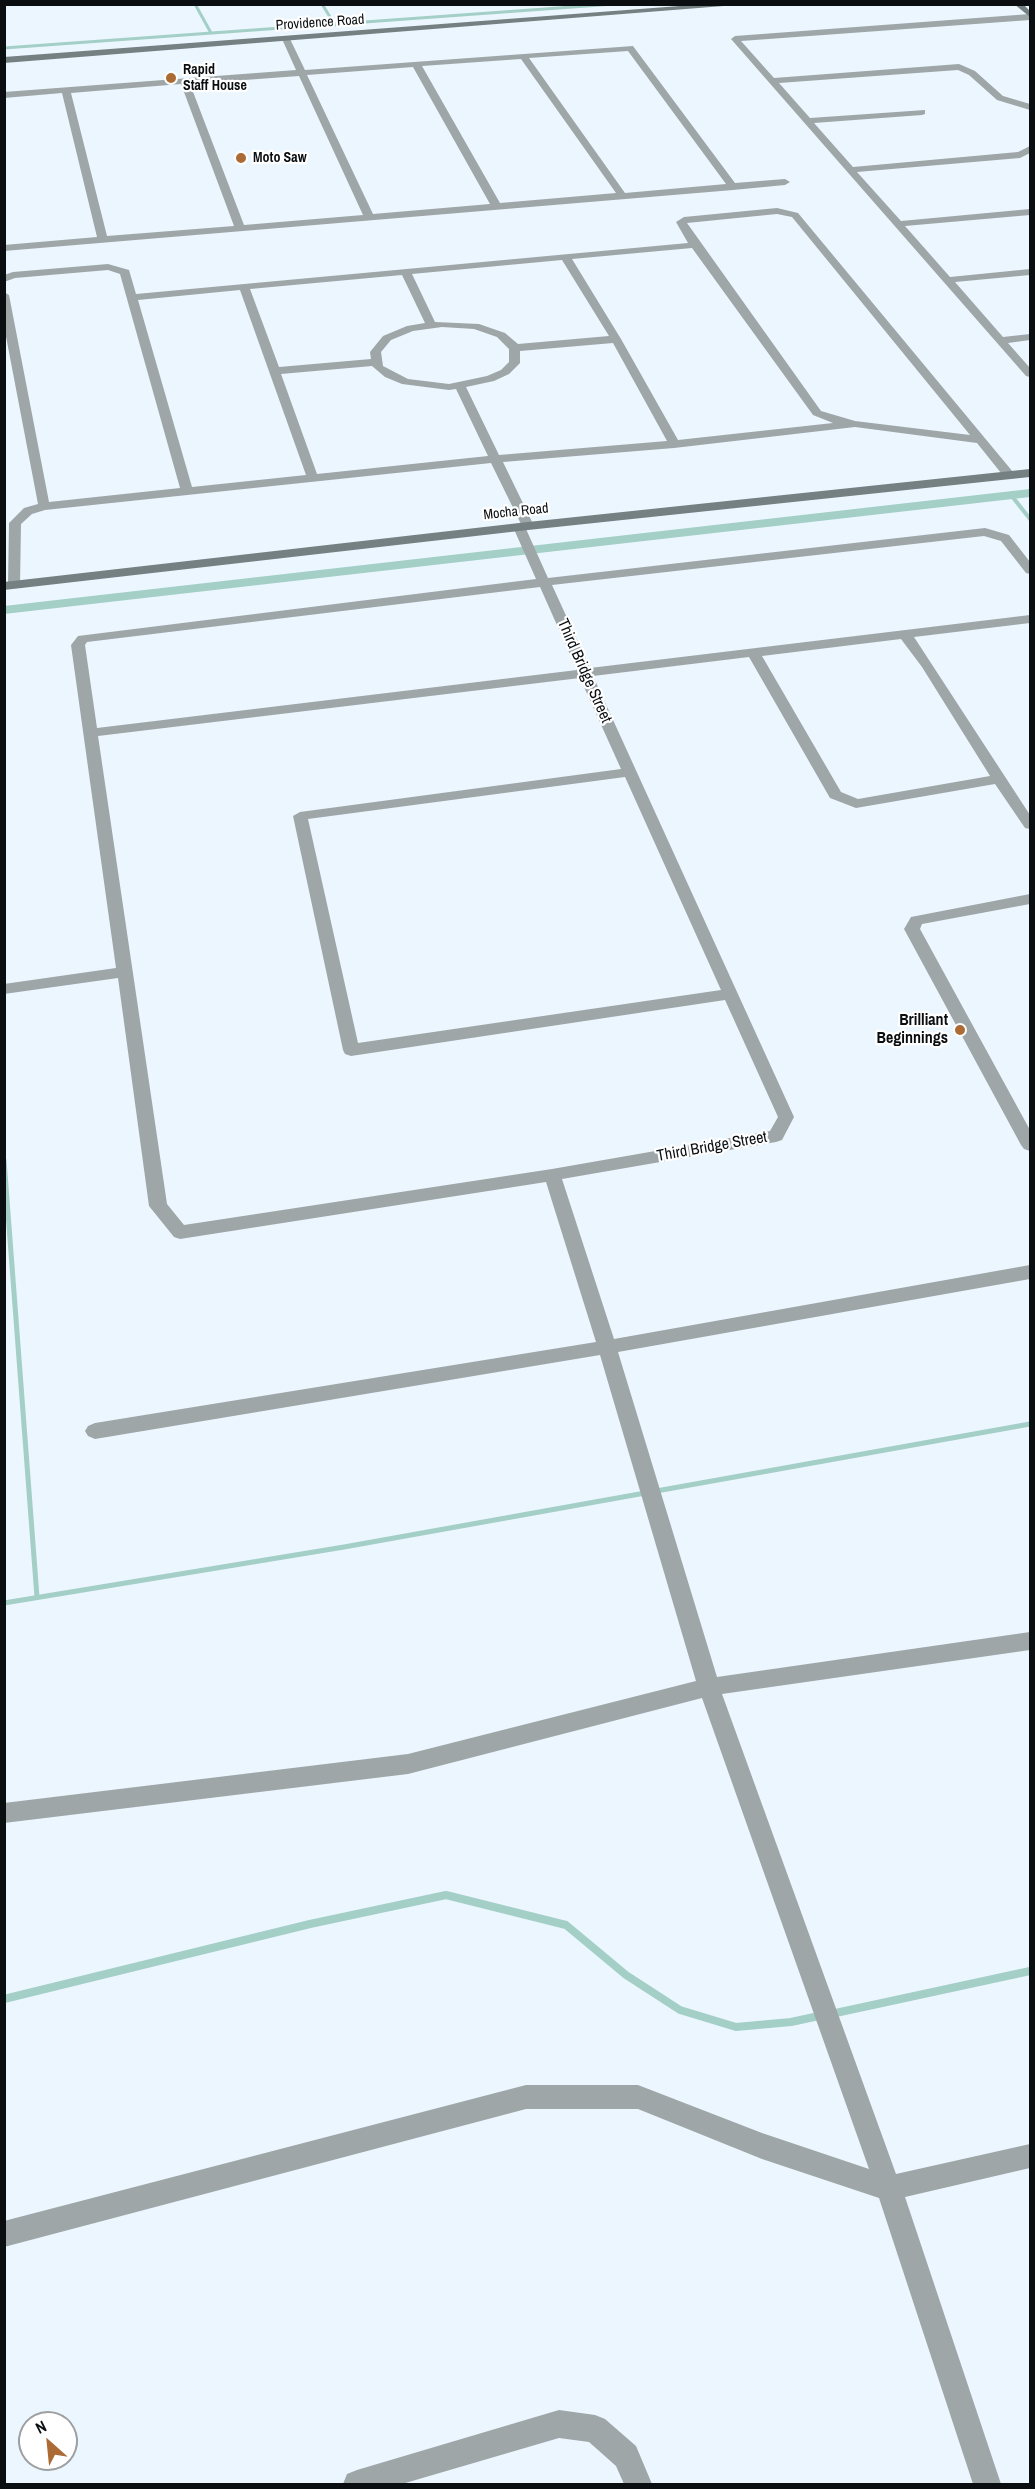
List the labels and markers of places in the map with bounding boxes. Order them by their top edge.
place label: Rapid Staff House [183,62,247,94]
marker: Rapid Staff House [164,71,178,85]
place label: Moto Saw [253,150,307,166]
marker: Moto Saw [234,151,248,165]
place label: Brilliant Beginnings [877,1011,948,1049]
marker: Brilliant Beginnings [953,1023,967,1037]

